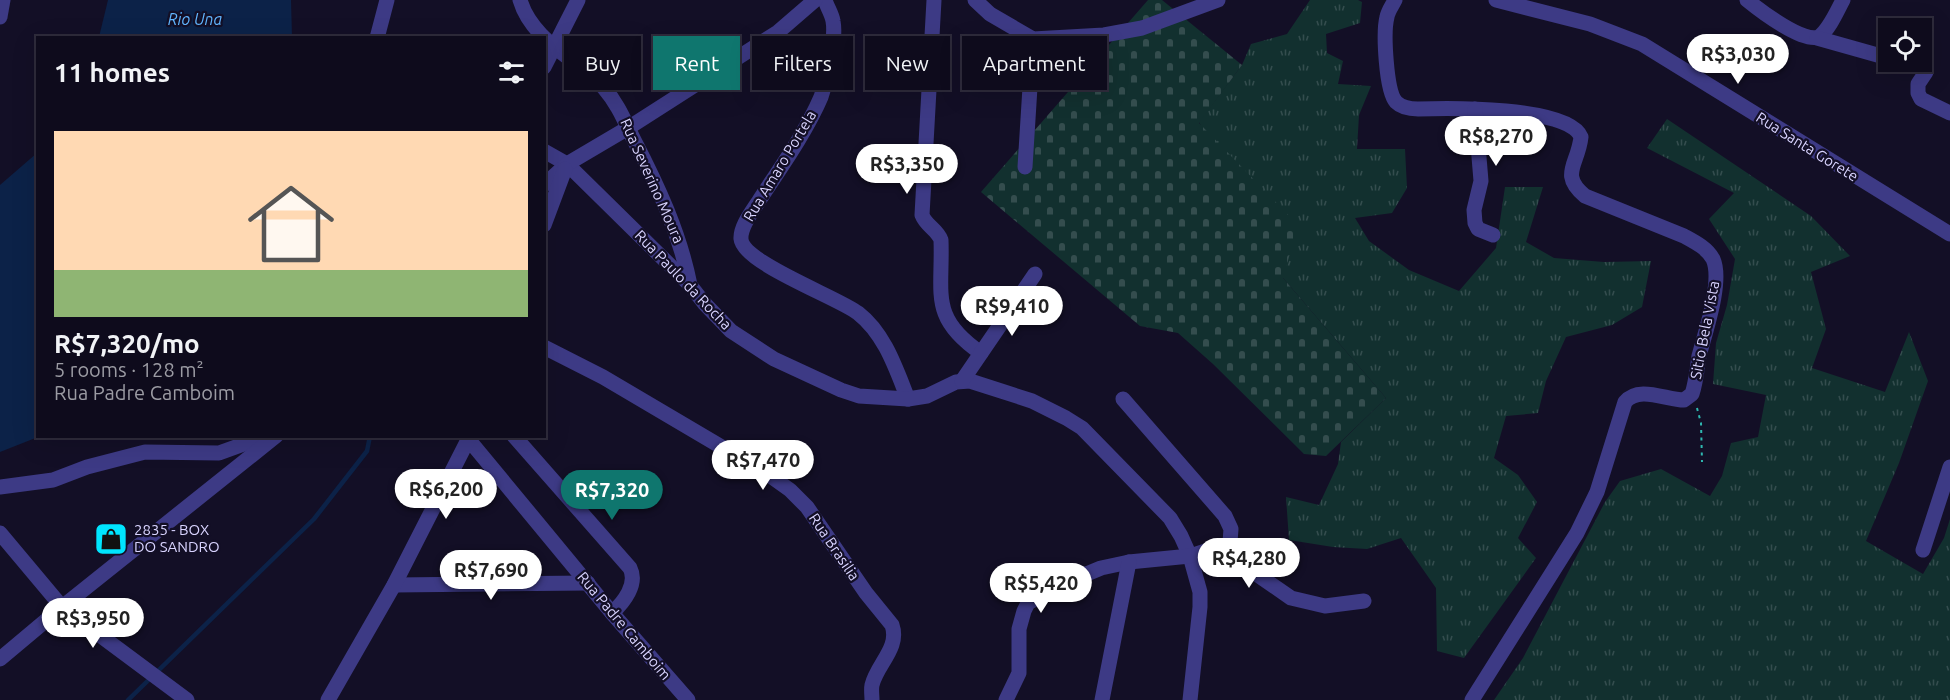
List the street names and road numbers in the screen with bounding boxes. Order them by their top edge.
street label: Rua Amaro Portela [740,107,819,224]
street label: Rua Santa Gorete [1753,108,1861,185]
street label: Rua Severino Moura [617,116,688,246]
street label: Rua Paulo da Rocha [632,226,735,333]
street label: Sitio Bela Vista [1687,279,1722,381]
street label: Rua Brasilia [806,510,863,584]
street label: Rua Padre Camboim [574,568,675,683]

